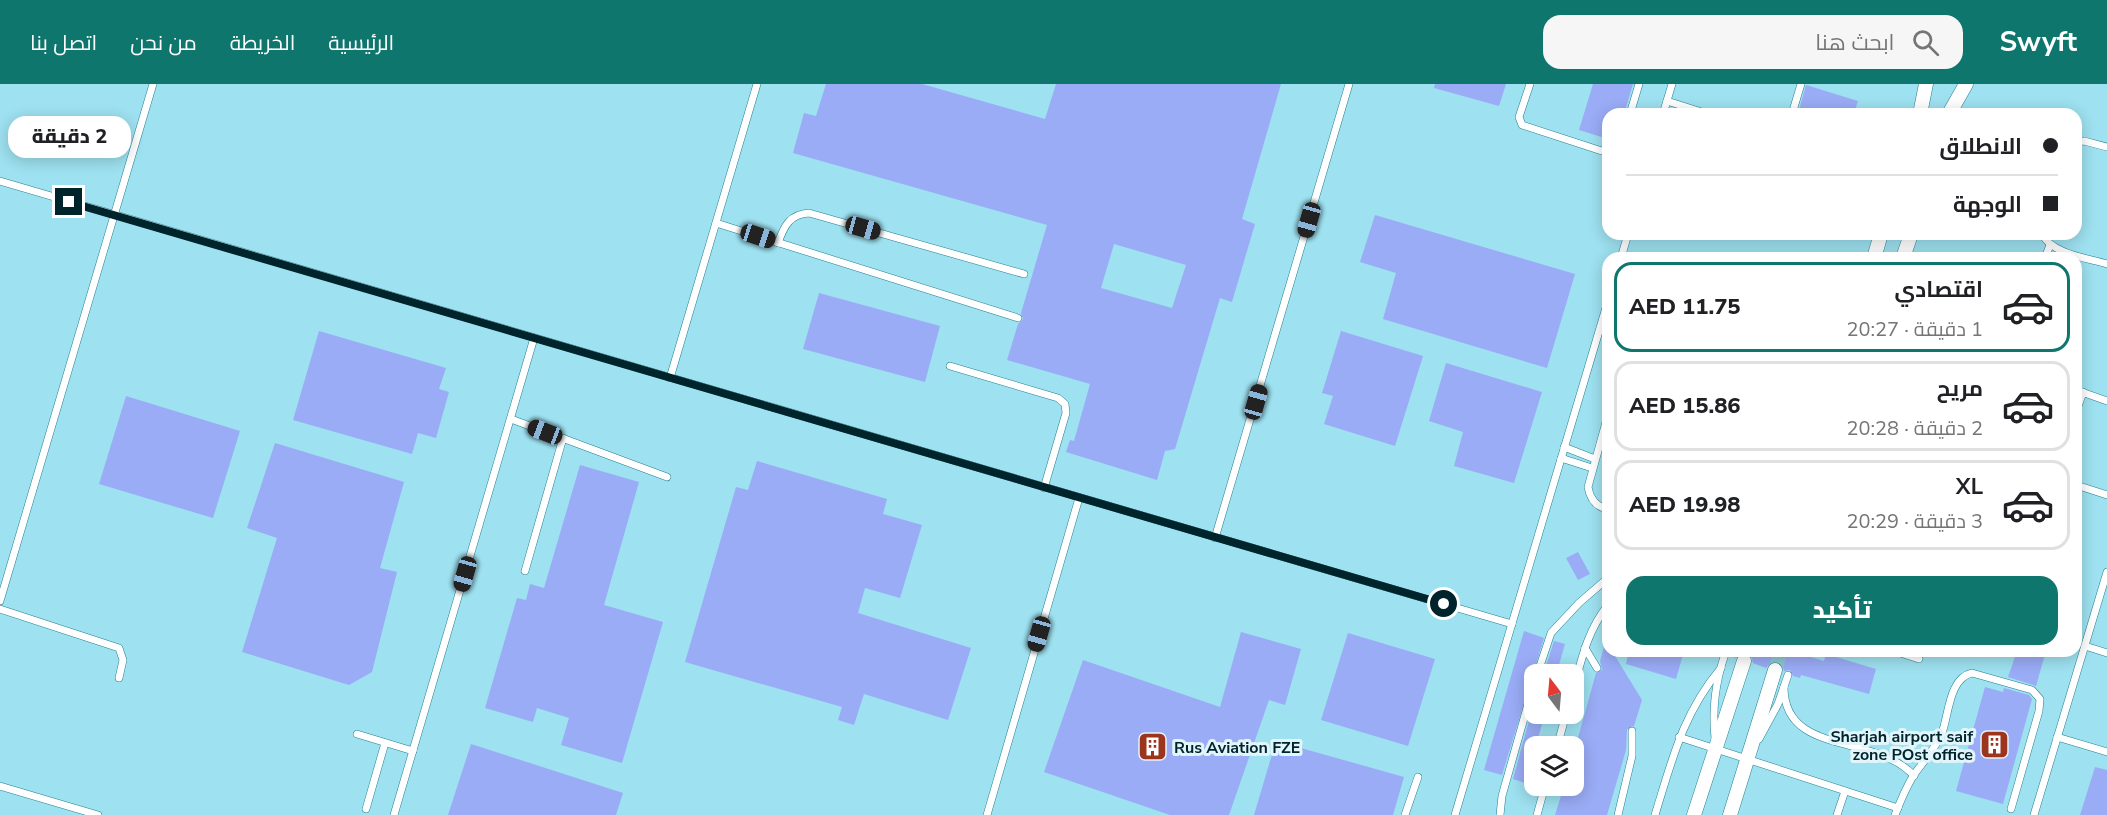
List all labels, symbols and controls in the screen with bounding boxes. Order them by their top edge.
search box [1543,15,1963,69]
text: Swyft [1999,23,2077,61]
icon: search [1909,26,1942,59]
text: ابحث هنا [1815,28,1894,58]
text: اتصل بنا [30,29,97,57]
text: من نحن [130,29,197,57]
text: الخريطة [230,29,295,57]
text: الرئيسية [328,29,394,57]
callout: 2 دقيقة [8,115,130,157]
text: 2 دقيقة [32,123,107,150]
text: الانطلاق [1939,132,2022,162]
route end [55,188,82,215]
text: الوجهة [1953,190,2022,220]
car [1295,200,1323,240]
car [843,214,883,242]
car [738,222,778,250]
text: اقتصادي [1894,275,1983,305]
icon: car [2001,280,2055,334]
text: AED 11.75 [1629,292,1741,322]
text: 1 دقيقة · 20:27 [1846,316,1983,343]
text: مريح [1937,374,1983,404]
icon: car [2001,379,2055,433]
car [1242,382,1270,422]
text: AED 15.86 [1629,391,1741,421]
text: 2 دقيقة · 20:28 [1846,415,1983,442]
car [525,417,565,447]
text: XL [1956,472,1983,502]
icon: car [2001,478,2055,532]
text: AED 19.98 [1629,490,1741,520]
text: 3 دقيقة · 20:29 [1846,508,1983,535]
car [451,554,479,594]
button: تأكيد [1626,576,2058,645]
route start [1430,590,1457,617]
car [1025,614,1053,654]
north arrow [1524,664,1584,724]
map controls [1524,664,1584,796]
place label: Sharjah airport saif zone POst office [1830,726,1974,766]
building icon: Sharjah airport saif zone POst office [1978,729,2010,761]
building icon: Rus Aviation FZE [1137,731,1169,763]
button: layers [1524,736,1584,796]
place label: Rus Aviation FZE [1174,737,1300,759]

